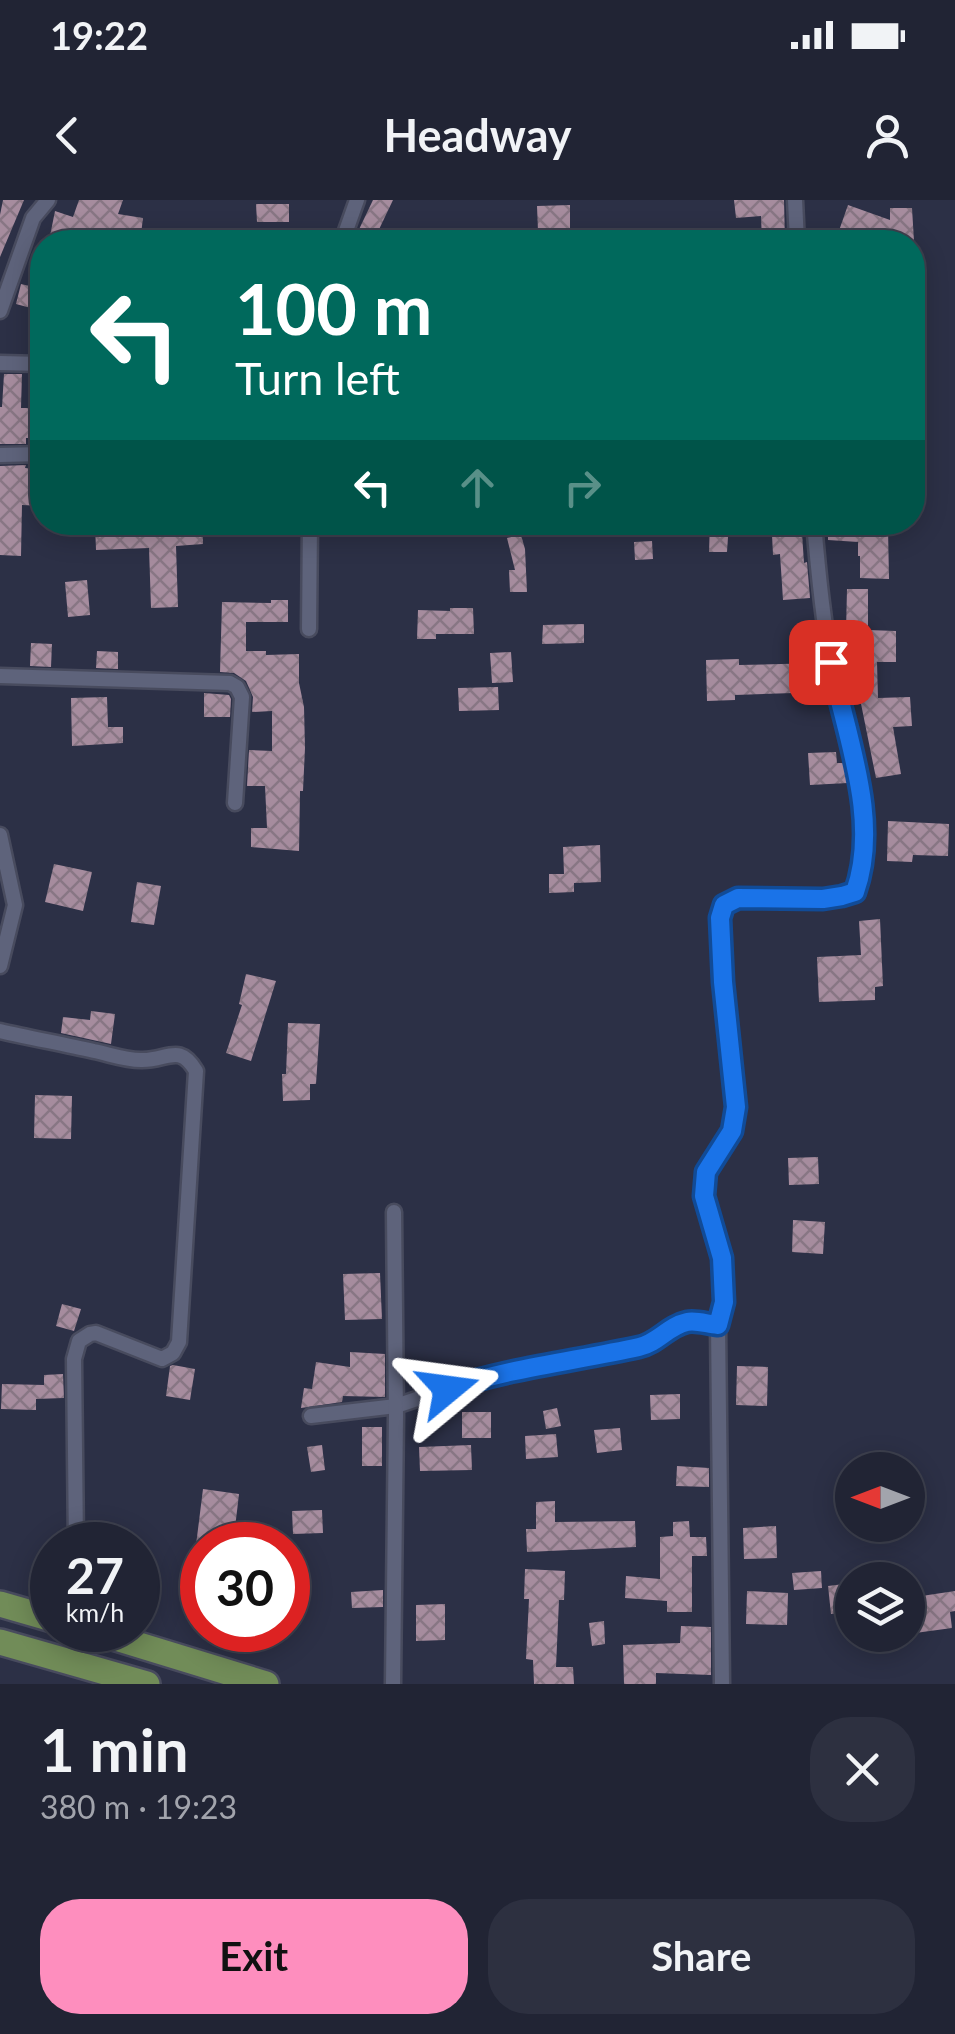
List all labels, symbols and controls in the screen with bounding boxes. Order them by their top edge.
text: 19:22 [50,12,148,58]
icon: back [40,108,95,163]
text: Headway [383,108,572,162]
icon: person [860,108,915,163]
text: 100 m [235,266,432,350]
icon: left [70,270,200,400]
text: Turn left [235,351,400,405]
icon: left [345,460,400,515]
icon: ahead [450,460,505,515]
icon: right [555,460,610,515]
pin [789,620,874,705]
icon: arrive [804,635,859,690]
position arrow [396,1337,500,1441]
north arrow [835,1452,925,1542]
map controls [835,1452,925,1652]
speed limit sign: 30 [180,1522,310,1652]
text: 27 [66,1545,124,1605]
button: layers [835,1562,925,1652]
text: km/h [66,1597,124,1627]
text: 1 min [40,1713,189,1785]
button: close [810,1717,915,1822]
text: 380 m · 19:23 [40,1787,237,1826]
button: Exit [40,1899,468,2014]
button: Share [488,1899,915,2014]

